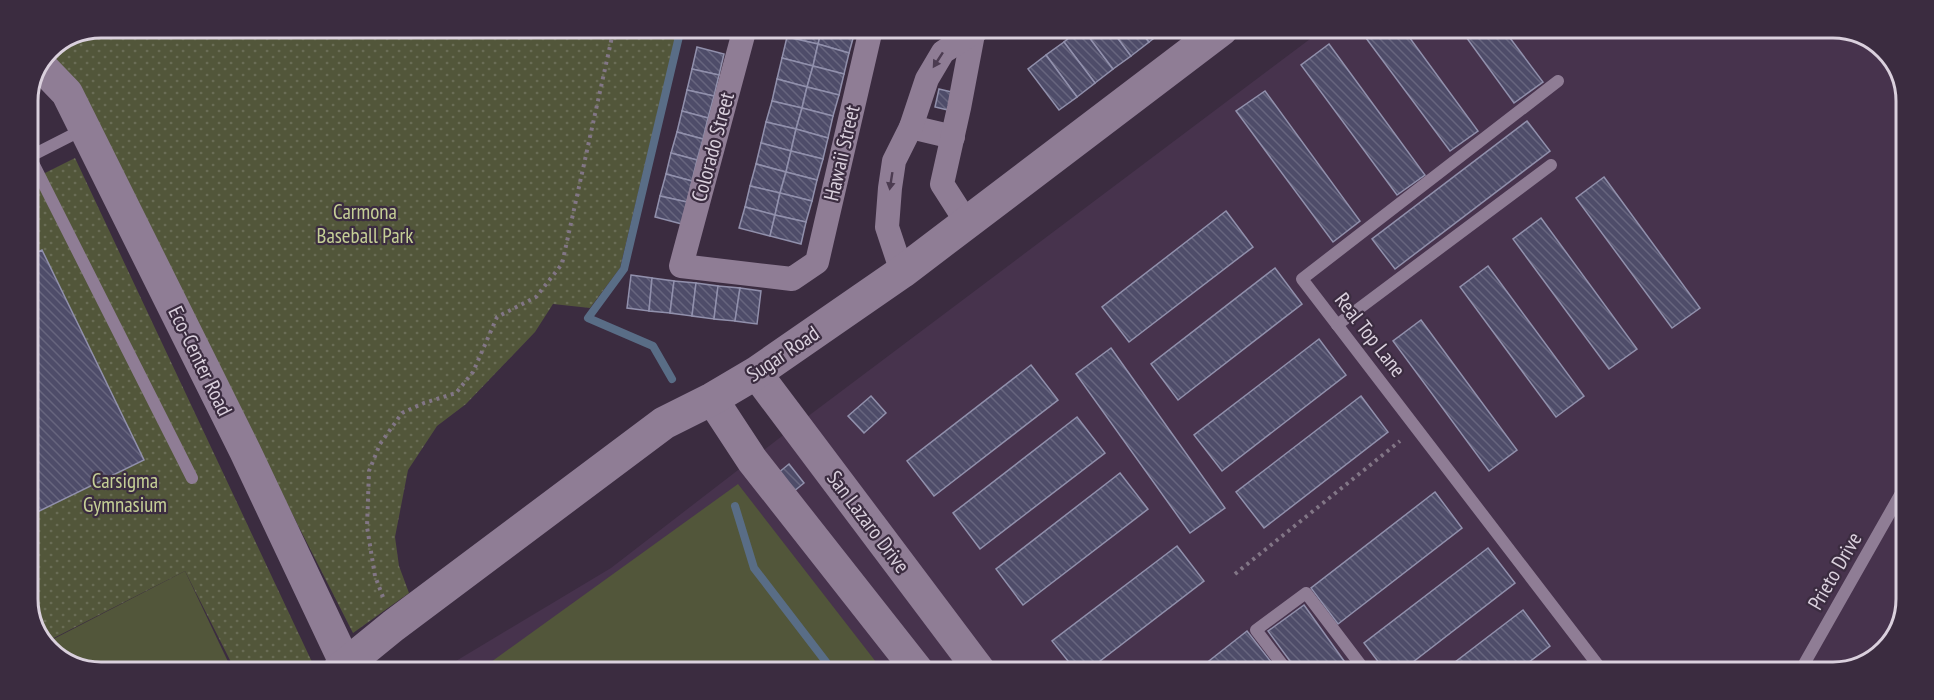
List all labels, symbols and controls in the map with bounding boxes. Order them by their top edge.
one-way arrow [932,52,944,68]
street label: Colorado Street [685,89,740,205]
street label: Hawaii Street [817,102,866,203]
one-way arrow [886,172,895,191]
park label: Carmona Baseball Park [316,198,414,249]
street label: Real Top Lane [1329,287,1412,382]
street label: Eco-Center Road [162,302,239,420]
street label: Sugar Road [741,320,824,388]
street label: San Lazaro Drive [821,465,916,578]
park label: Carsigma Gymnasium [83,467,167,518]
street label: Prieto Drive [1802,527,1868,614]

